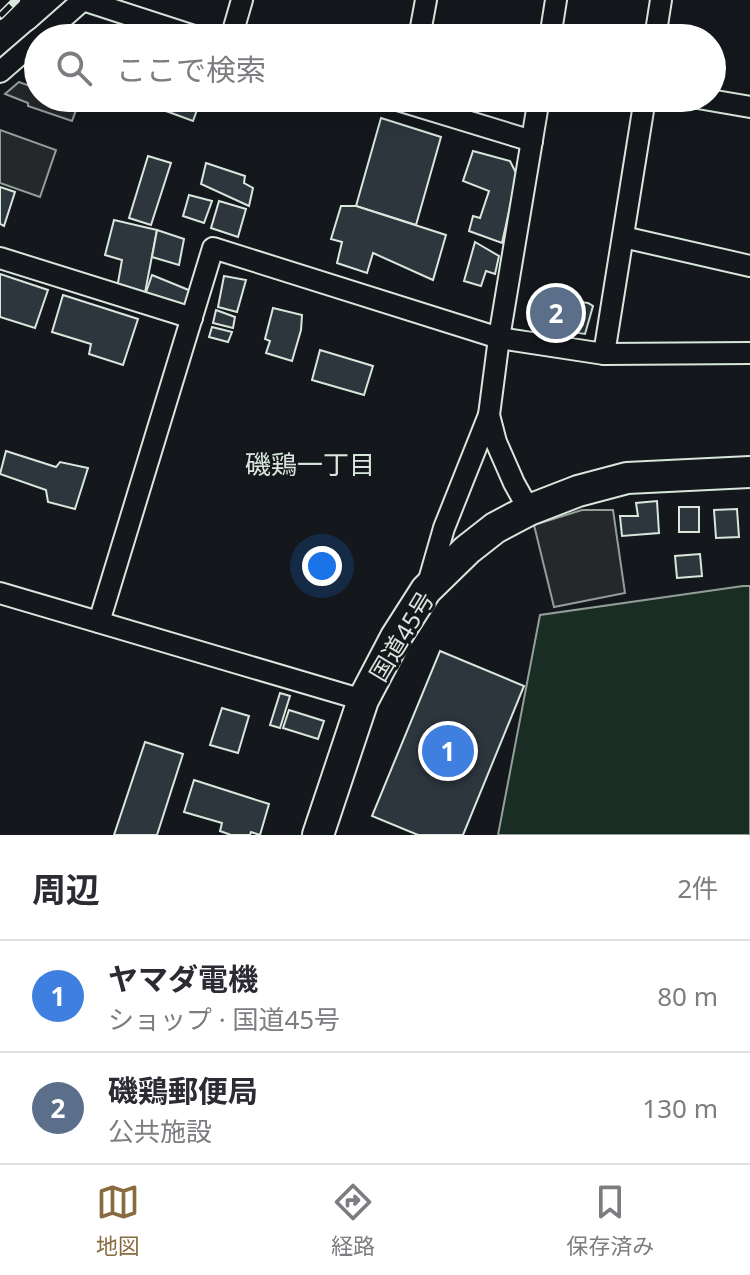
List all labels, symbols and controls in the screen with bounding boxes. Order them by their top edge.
search box [24,24,726,112]
icon: search [52,46,96,90]
text: ここで検索 [116,49,266,90]
pin: 2 [530,283,582,343]
district label: 磯鶏一丁目 [245,446,375,482]
your location [302,546,342,586]
street label: 国道45号 [361,585,441,687]
pin: 1 [422,721,474,781]
text: 周辺 [32,866,100,912]
text: 2件 [677,870,718,906]
text: ヤマダ電機 [108,958,258,999]
text: 1 [51,978,65,1014]
text: 80 m [657,978,718,1014]
text: ショップ · 国道45号 [108,1001,340,1037]
text: 磯鶏郵便局 [108,1070,258,1111]
text: 2 [51,1090,65,1126]
text: 130 m [642,1090,718,1126]
text: 公共施設 [108,1113,212,1149]
tab: 地図 [96,1180,140,1260]
tab: 経路 [331,1180,375,1260]
tab: 保存済み [566,1180,654,1260]

